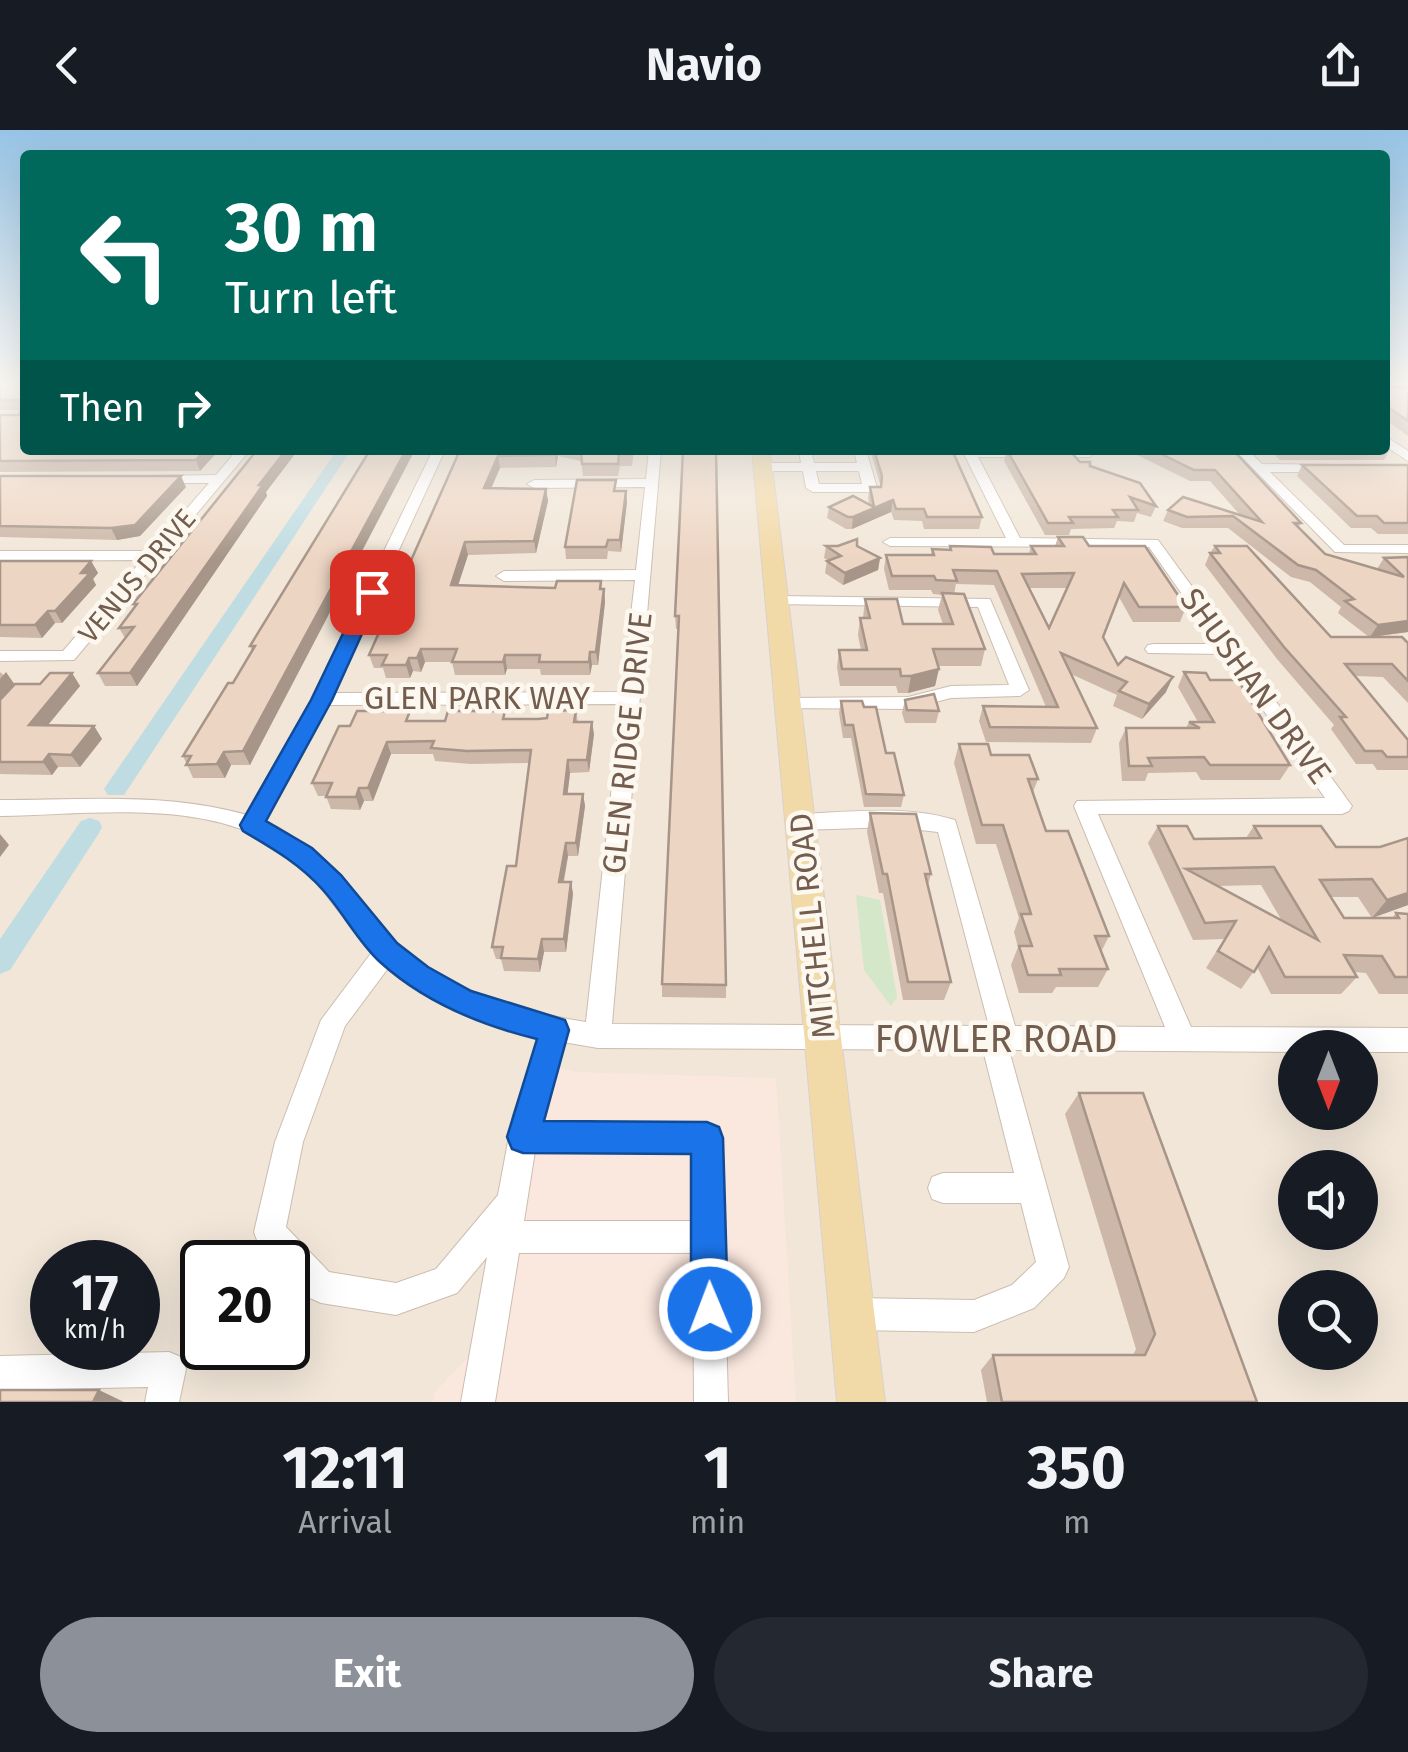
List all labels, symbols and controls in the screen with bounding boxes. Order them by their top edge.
icon: back [40,38,95,93]
text: Navio [646,38,762,92]
icon: share [1313,38,1368,93]
text: 30 m [225,186,378,270]
icon: left [60,190,190,320]
text: Turn left [225,271,397,325]
icon: right [165,380,220,435]
text: Then [60,385,145,431]
street label: VENUS DRIVE [71,502,203,650]
pin [330,550,415,635]
icon: arrive [345,565,400,620]
street label: SHUSHAN DRIVE [1172,581,1340,791]
street label: GLEN RIDGE DRIVE [594,610,660,876]
street label: GLEN PARK WAY [364,679,590,717]
street label: MITCHELL ROAD [781,811,843,1041]
street label: FOWLER ROAD [875,1016,1117,1062]
north arrow [1278,1030,1378,1130]
map controls [1278,1030,1378,1370]
button: sound [1278,1150,1378,1250]
speed limit sign: 20 [180,1240,310,1370]
position arrow [658,1257,762,1361]
text: 17 [72,1263,118,1323]
button: search [1278,1270,1378,1370]
text: km/h [64,1315,126,1345]
text: 12:11 [282,1432,408,1504]
text: 1 [704,1432,732,1504]
text: 350 [1027,1432,1126,1504]
text: Arrival [298,1503,392,1541]
text: min [690,1503,745,1541]
text: m [1063,1503,1090,1541]
button: Exit [40,1617,694,1732]
button: Share [714,1617,1368,1732]

